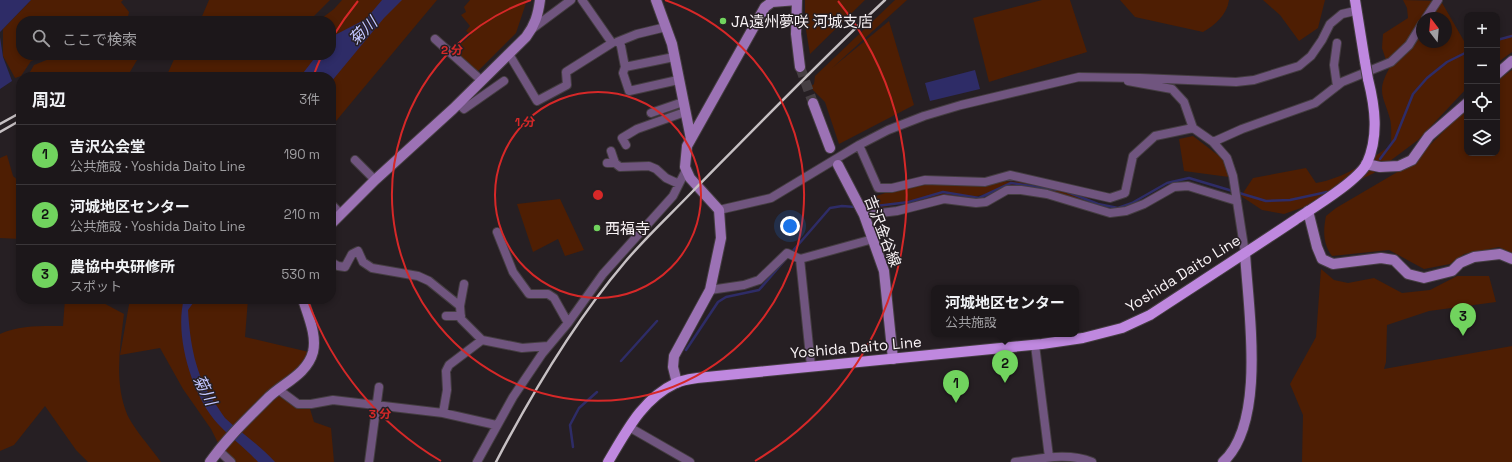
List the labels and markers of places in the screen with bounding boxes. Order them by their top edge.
place label: JA遠州夢咲 河城支店 [731,12,873,31]
marker: JA遠州夢咲 河城支店 [718,16,728,26]
centre of rings [591,188,605,202]
place label: 西福寺 [605,219,650,238]
marker: 西福寺 [592,223,602,233]
pin: 3 [1450,303,1476,336]
pin: 2 [992,350,1018,383]
pin: 1 [943,370,969,403]

